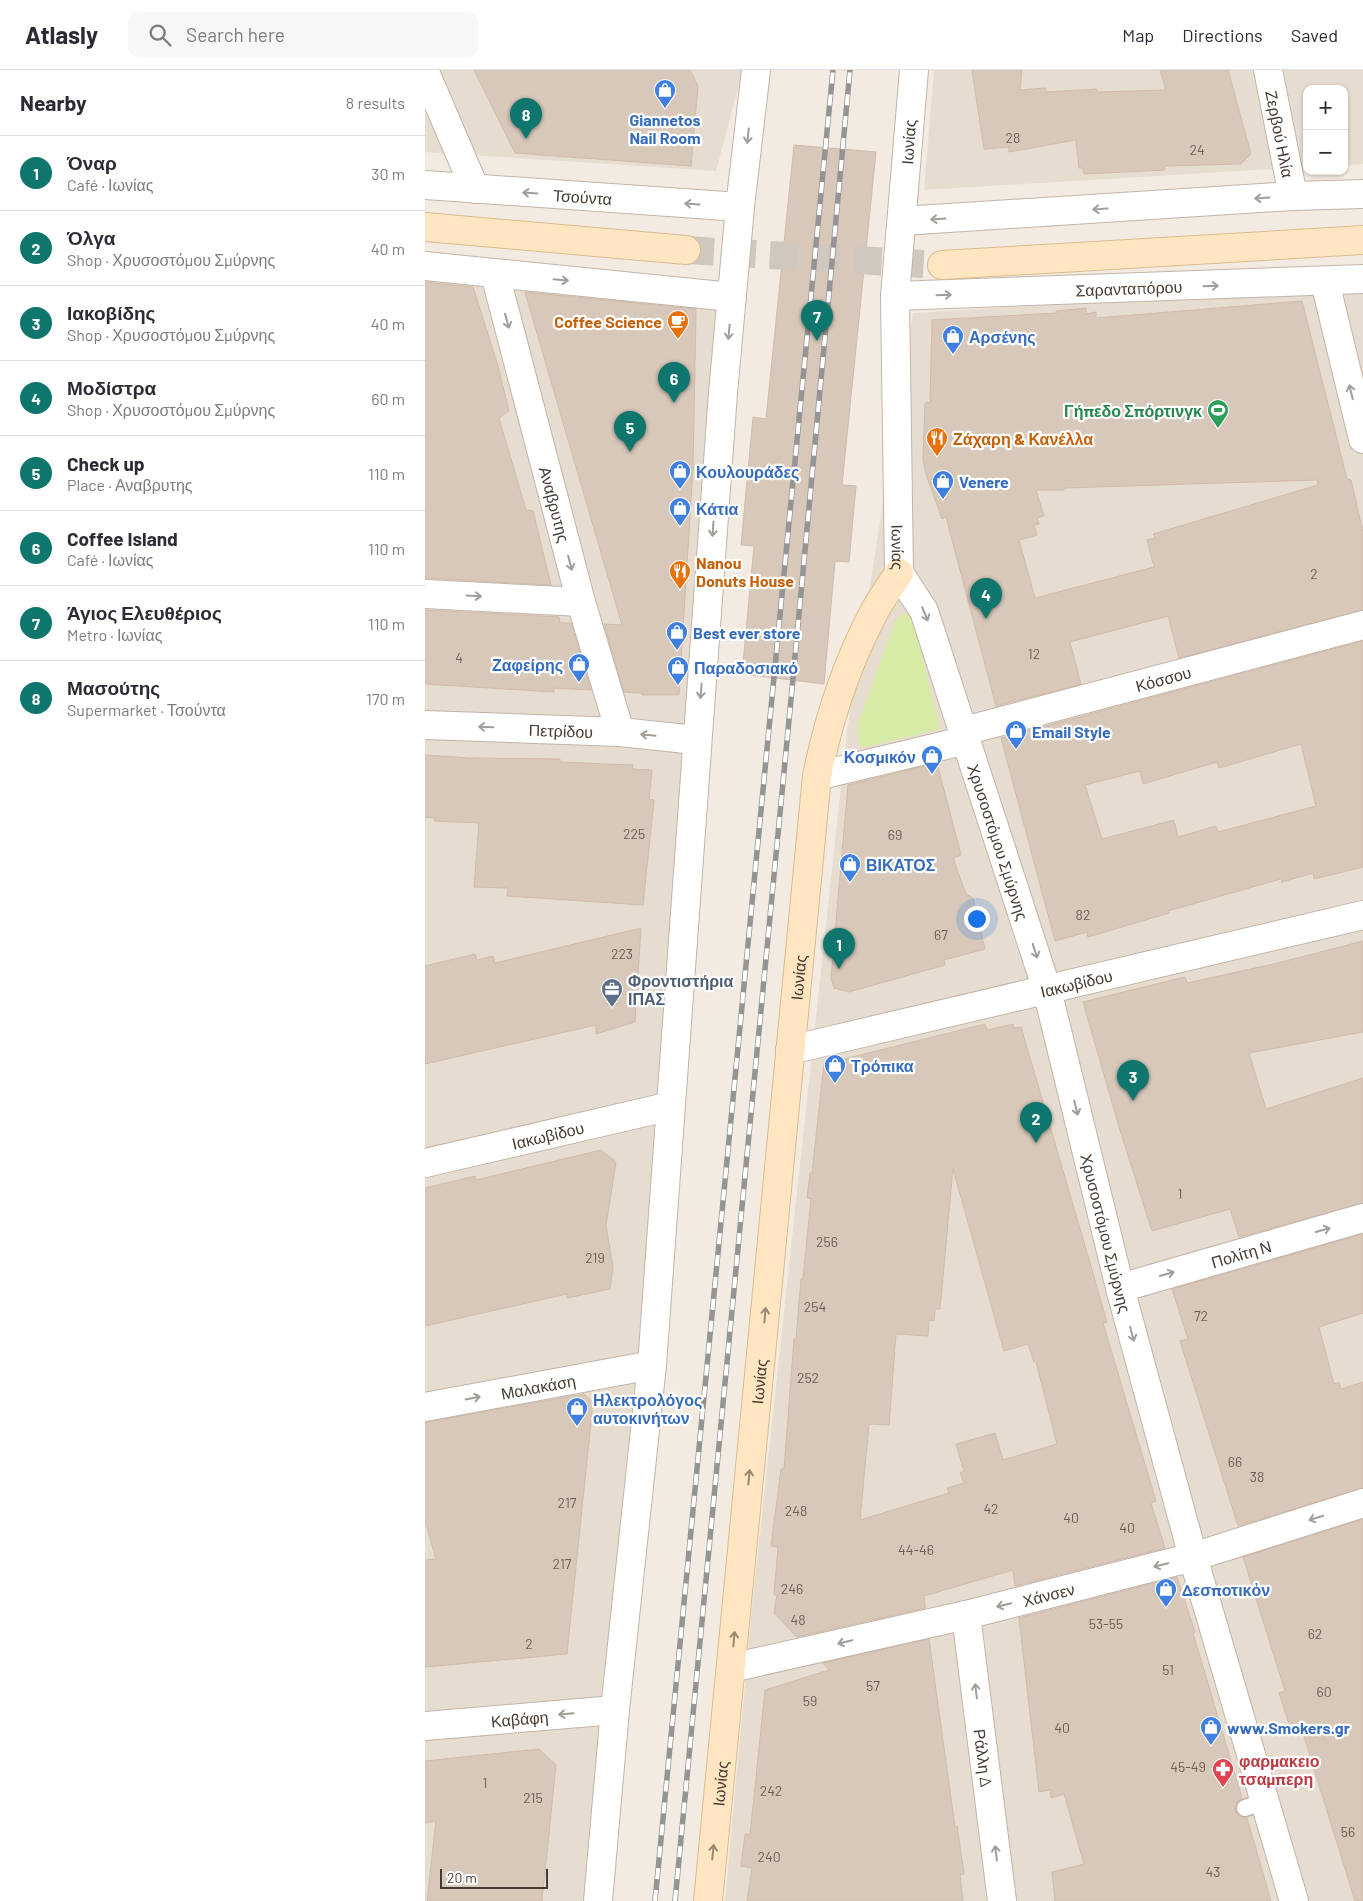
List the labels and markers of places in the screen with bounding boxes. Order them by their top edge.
shop icon: Giannetos Nail Room [653,78,677,109]
pin: 8 [510,98,542,139]
place label: Giannetos Nail Room [629,110,701,147]
pin: 7 [801,300,833,341]
cafe icon: Coffee Science [666,309,690,340]
place label: Coffee Science [554,312,662,331]
shop icon: Αρσένης [941,324,965,355]
place label: Αρσένης [969,327,1036,347]
pin: 6 [658,362,690,403]
sports icon: Γήπεδο Σπόρτινγκ [1206,398,1230,429]
place label: Γήπεδο Σπόρτινγκ [1064,401,1202,420]
pin: 5 [614,411,646,452]
restaurant icon: Ζάχαρη & Κανέλλα [925,426,949,457]
place label: Ζάχαρη & Κανέλλα [953,429,1093,448]
shop icon: Κουλουράδες [668,459,692,490]
place label: Κουλουράδες [696,462,799,482]
shop icon: Venere [931,469,955,500]
place label: Venere [959,472,1009,491]
shop icon: Κάτια [668,496,692,527]
place label: Κάτια [696,499,739,518]
place label: Nanou Donuts House [696,553,794,590]
restaurant icon: Nanou Donuts House [668,559,692,590]
pin: 4 [970,578,1002,619]
shop icon: Best ever store [665,620,689,651]
place label: Best ever store [693,623,801,642]
shop icon: Ζαφείρης [567,652,591,683]
place label: Ζαφείρης [492,655,563,675]
shop icon: Παραδοσιακό [666,655,690,686]
place label: Παραδοσιακό [694,658,798,677]
shop icon: Email Style [1004,719,1028,750]
place label: Email Style [1032,722,1111,741]
shop icon: Κοσμικόν [920,744,944,775]
place label: Κοσμικόν [844,747,916,766]
shop icon: ΒΙΚΑΤΟΣ [838,852,862,883]
place label: ΒΙΚΑΤΟΣ [866,855,936,874]
pin: 1 [823,928,855,969]
place label: Φροντιστήρια ΙΠΑΣ [628,971,733,1008]
office icon: Φροντιστήρια ΙΠΑΣ [600,977,624,1008]
shop icon: Τρόπικα [823,1053,847,1084]
place label: Τρόπικα [851,1056,914,1075]
pin: 3 [1117,1060,1149,1101]
pin: 2 [1020,1102,1052,1143]
place label: Ηλεκτρολόγος αυτοκινήτων [593,1390,702,1427]
shop icon: Ηλεκτρολόγος αυτοκινήτων [565,1396,589,1427]
shop icon: Δεσποτικὀν [1154,1577,1178,1608]
place label: Δεσποτικὀν [1182,1580,1270,1599]
shop icon: www.Smokers.gr [1199,1715,1223,1746]
place label: www.Smokers.gr [1227,1718,1350,1737]
place label: φαρμακειο τσαμπερη [1239,1751,1320,1788]
pharmacy icon: φαρμακειο τσαμπερη [1211,1757,1235,1788]

